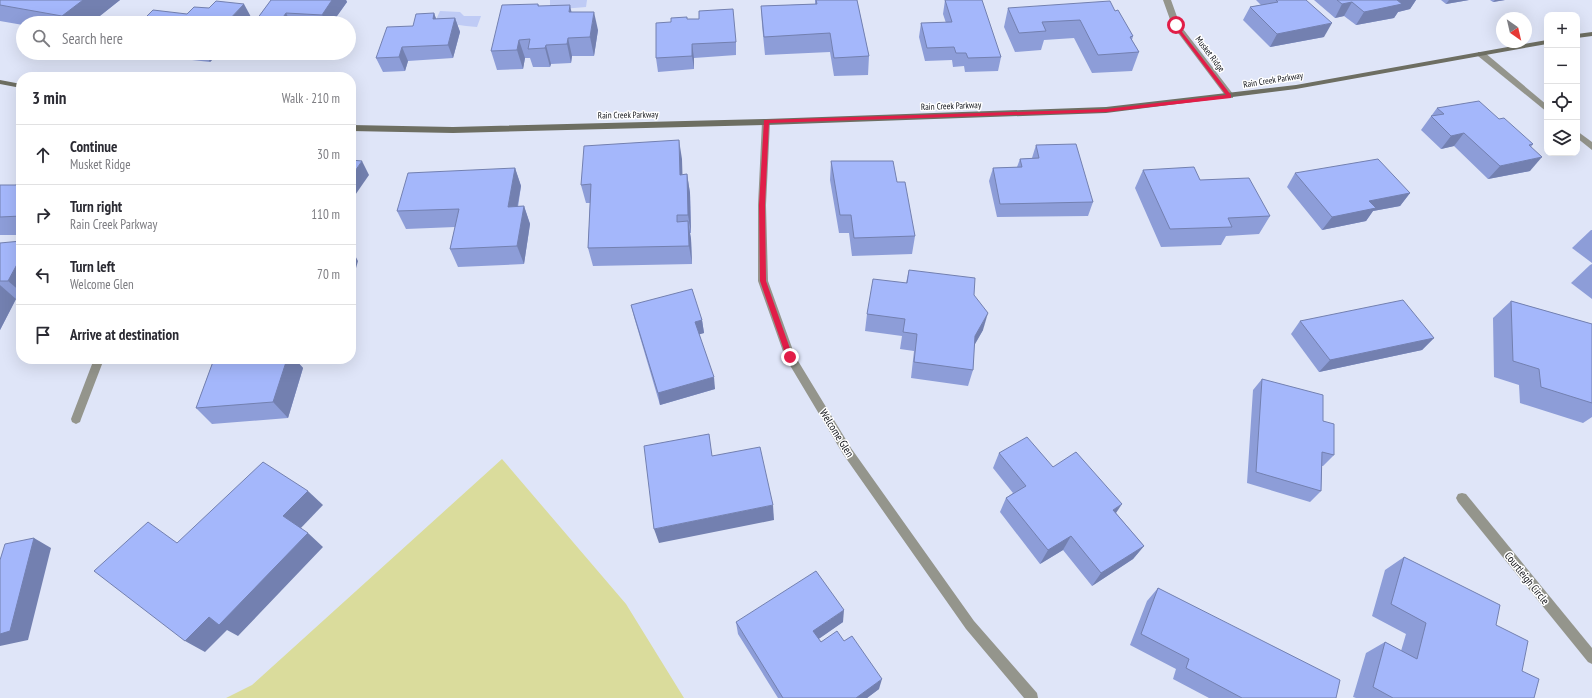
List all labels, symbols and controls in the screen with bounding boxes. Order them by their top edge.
north arrow [1496,12,1532,48]
map controls [1544,12,1580,156]
button: + [1544,12,1580,48]
search box [16,16,356,60]
route start [1167,16,1185,34]
icon: search [30,27,52,49]
text: Search here [62,29,123,48]
street label: Musket Ridge [1193,34,1228,74]
button: − [1544,48,1580,84]
street label: Rain Creek Parkway [1242,69,1304,90]
button: locate [1544,84,1580,120]
text: 3 min [32,87,66,109]
text: Walk · 210 m [282,90,340,107]
street label: Rain Creek Parkway [921,99,982,112]
street label: Rain Creek Parkway [598,108,659,121]
button: layers [1544,120,1580,156]
text: Continue [70,137,117,156]
icon: ahead [32,144,54,166]
text: 30 m [317,146,340,163]
text: Musket Ridge [70,156,131,173]
text: Turn right [70,197,122,216]
icon: right [32,204,54,226]
text: 110 m [311,206,340,223]
text: Rain Creek Parkway [70,216,157,233]
text: Turn left [70,257,115,276]
icon: left [32,264,54,286]
text: 70 m [317,266,340,283]
text: Welcome Glen [70,276,134,293]
icon: arrive [32,324,54,346]
text: Arrive at destination [70,325,179,344]
route end [781,348,799,366]
street label: Welcome Glen [817,406,857,460]
street label: Courtleigh Circle [1502,549,1553,607]

